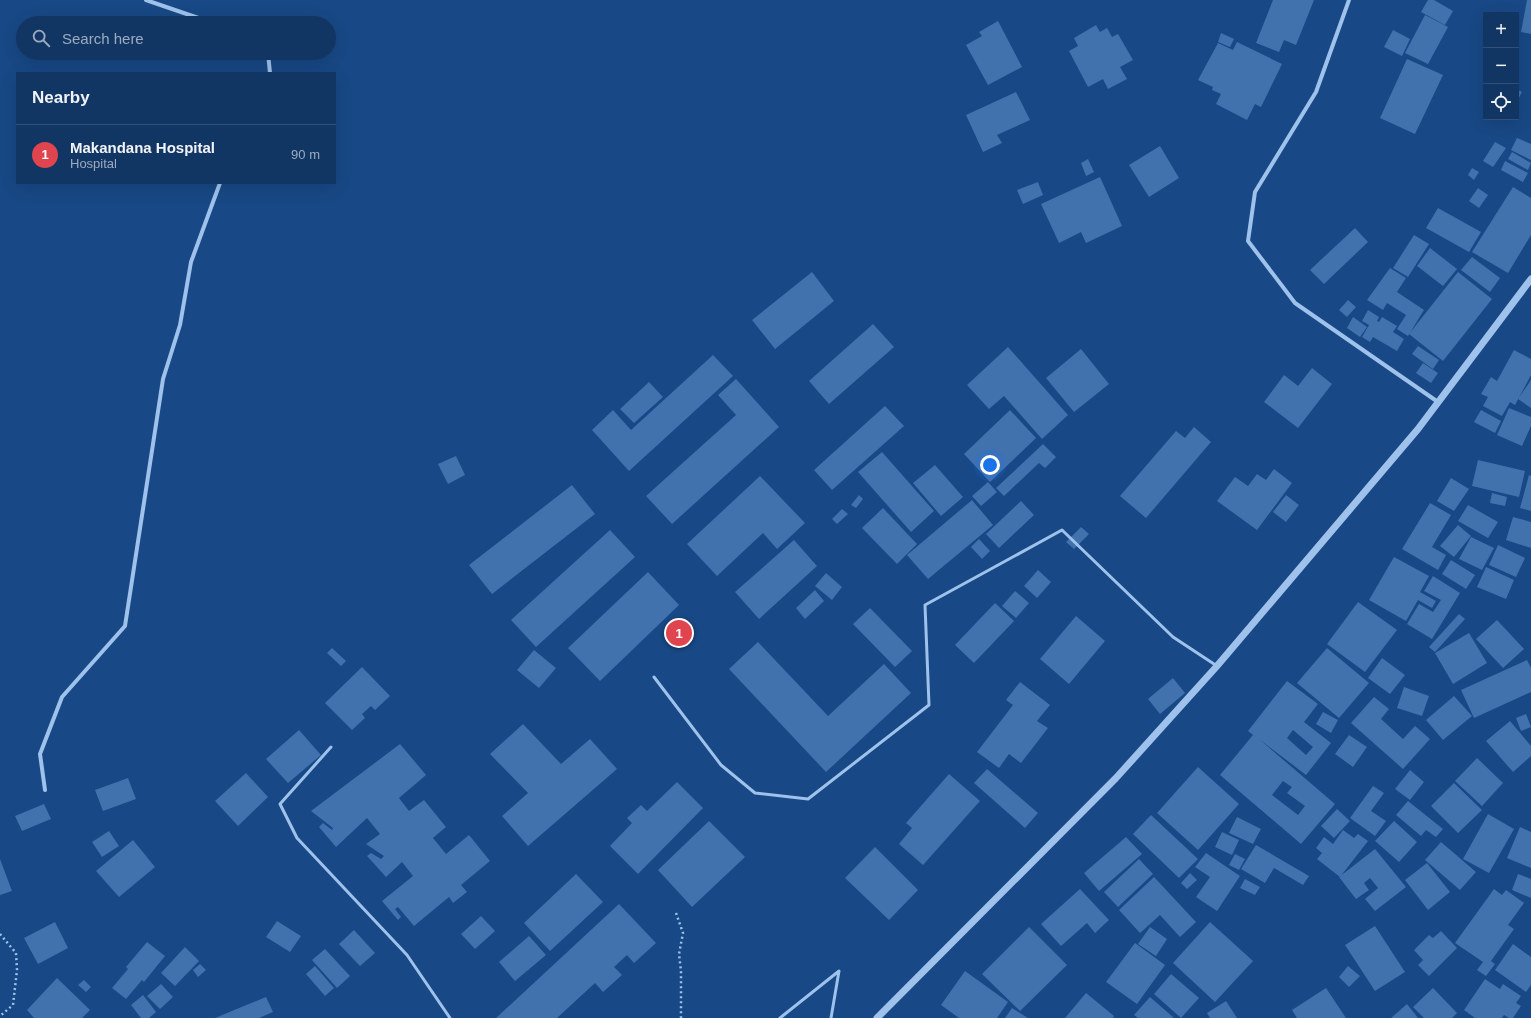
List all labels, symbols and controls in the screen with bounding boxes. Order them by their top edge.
map controls [1483,12,1519,120]
button: + [1483,12,1519,48]
search box [16,16,336,60]
icon: search [30,27,52,49]
text: Search here [62,30,144,47]
button: − [1483,48,1519,84]
button: locate [1483,84,1519,120]
text: Nearby [32,88,90,107]
text: Makandana Hospital [70,139,215,156]
text: 1 [41,147,49,162]
text: 90 m [291,147,320,162]
text: Hospital [70,156,117,171]
your location [980,455,1000,475]
pin: 1 [666,618,692,648]

